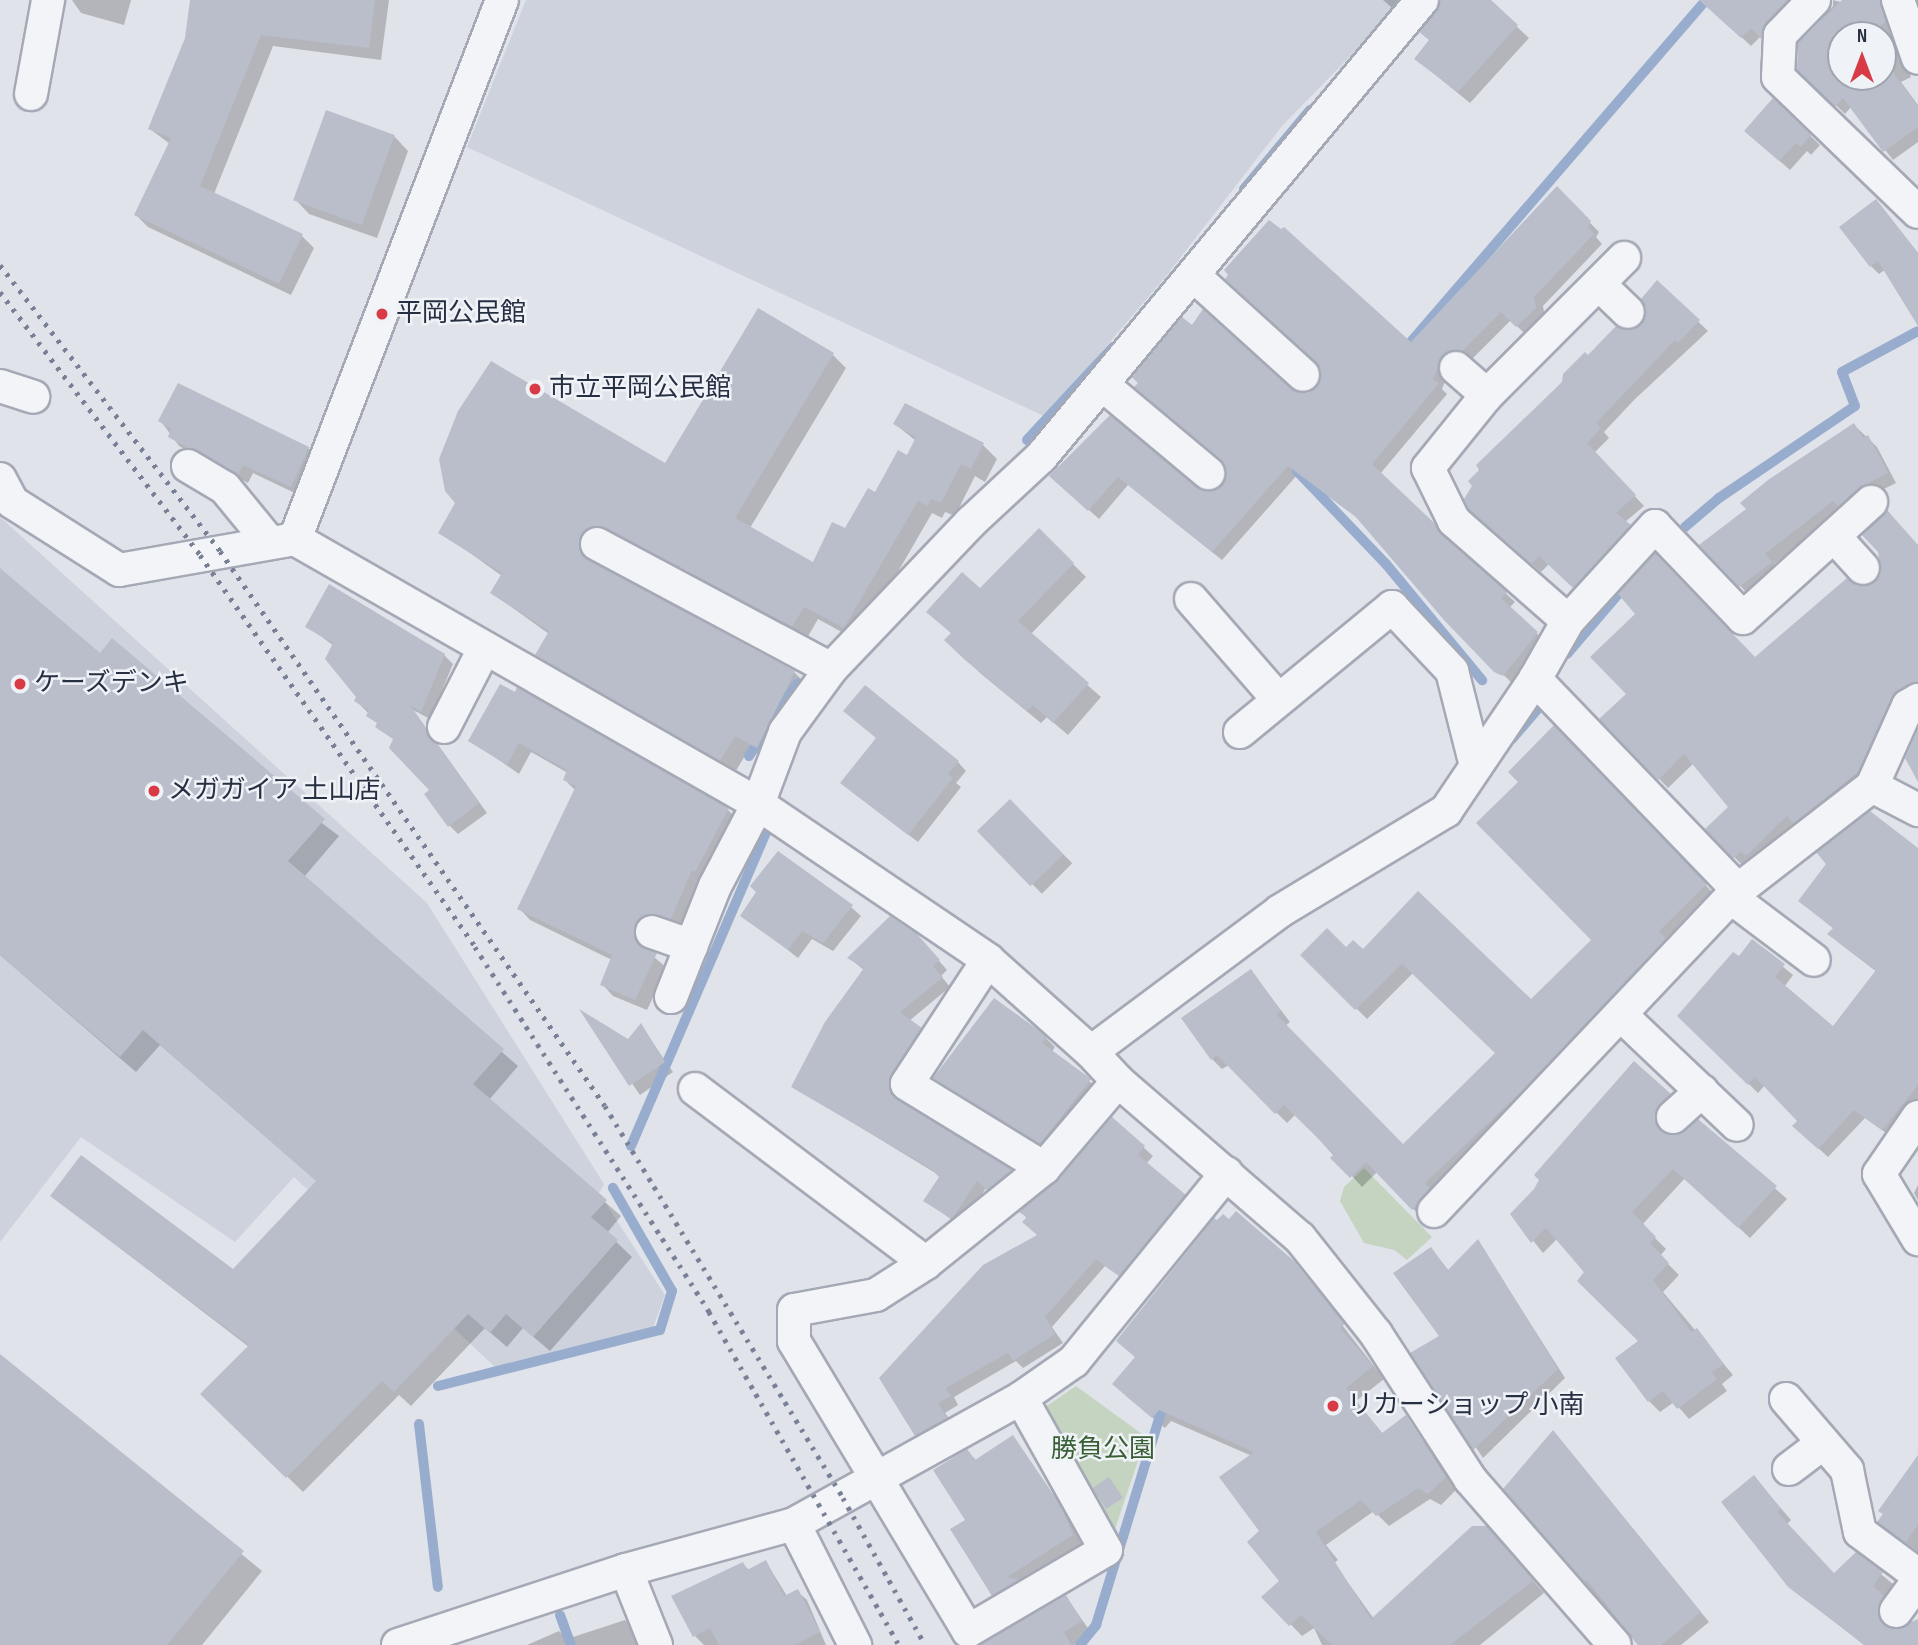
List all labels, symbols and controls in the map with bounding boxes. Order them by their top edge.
north arrow [1827,21,1897,91]
text: N [1857,25,1867,48]
place label: 平岡公民館 [396,298,526,330]
marker: 平岡公民館 [374,306,390,322]
place label: 市立平岡公民館 [549,373,731,405]
marker: 市立平岡公民館 [527,381,543,397]
place label: ケーズデンキ [34,668,190,700]
marker: ケーズデンキ [12,676,28,692]
place label: メガガイア 土山店 [168,775,380,807]
marker: メガガイア 土山店 [146,783,162,799]
place label: リカーショップ 小南 [1347,1390,1585,1422]
marker: リカーショップ 小南 [1325,1398,1341,1414]
park label: 勝負公園 [1051,1434,1155,1466]

